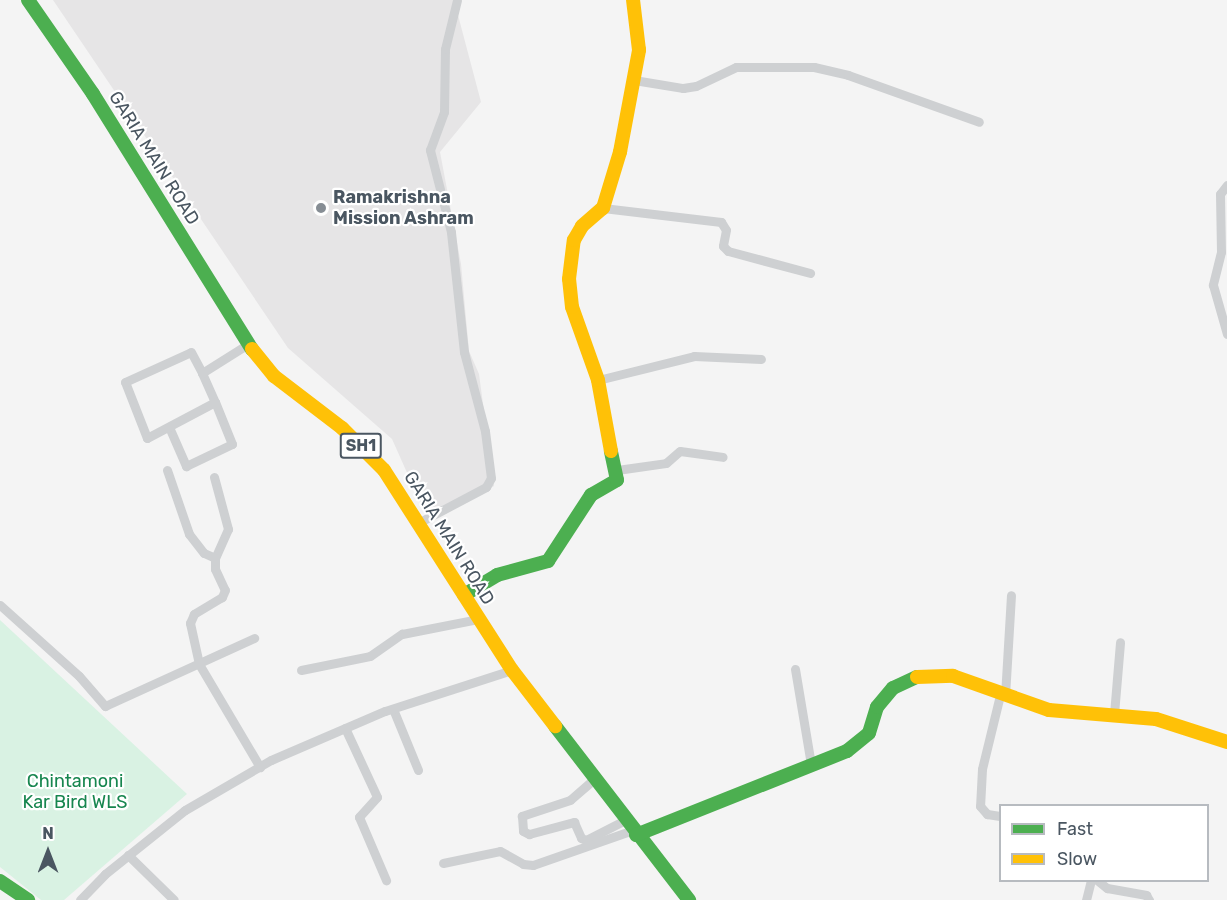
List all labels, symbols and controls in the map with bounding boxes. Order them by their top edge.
street label: GARIA MAIN ROAD [104,87,204,229]
place label: Ramakrishna Mission Ashram [333,187,474,230]
marker: Ramakrishna Mission Ashram [314,201,328,215]
road number: SH1 [338,433,384,459]
street label: GARIA MAIN ROAD [399,467,499,609]
park label: Chintamoni Kar Bird WLS [22,771,128,814]
legend [999,804,1209,882]
text: Fast [1057,818,1093,840]
north arrow [18,822,78,882]
text: N [42,824,54,843]
text: Slow [1057,848,1097,870]

